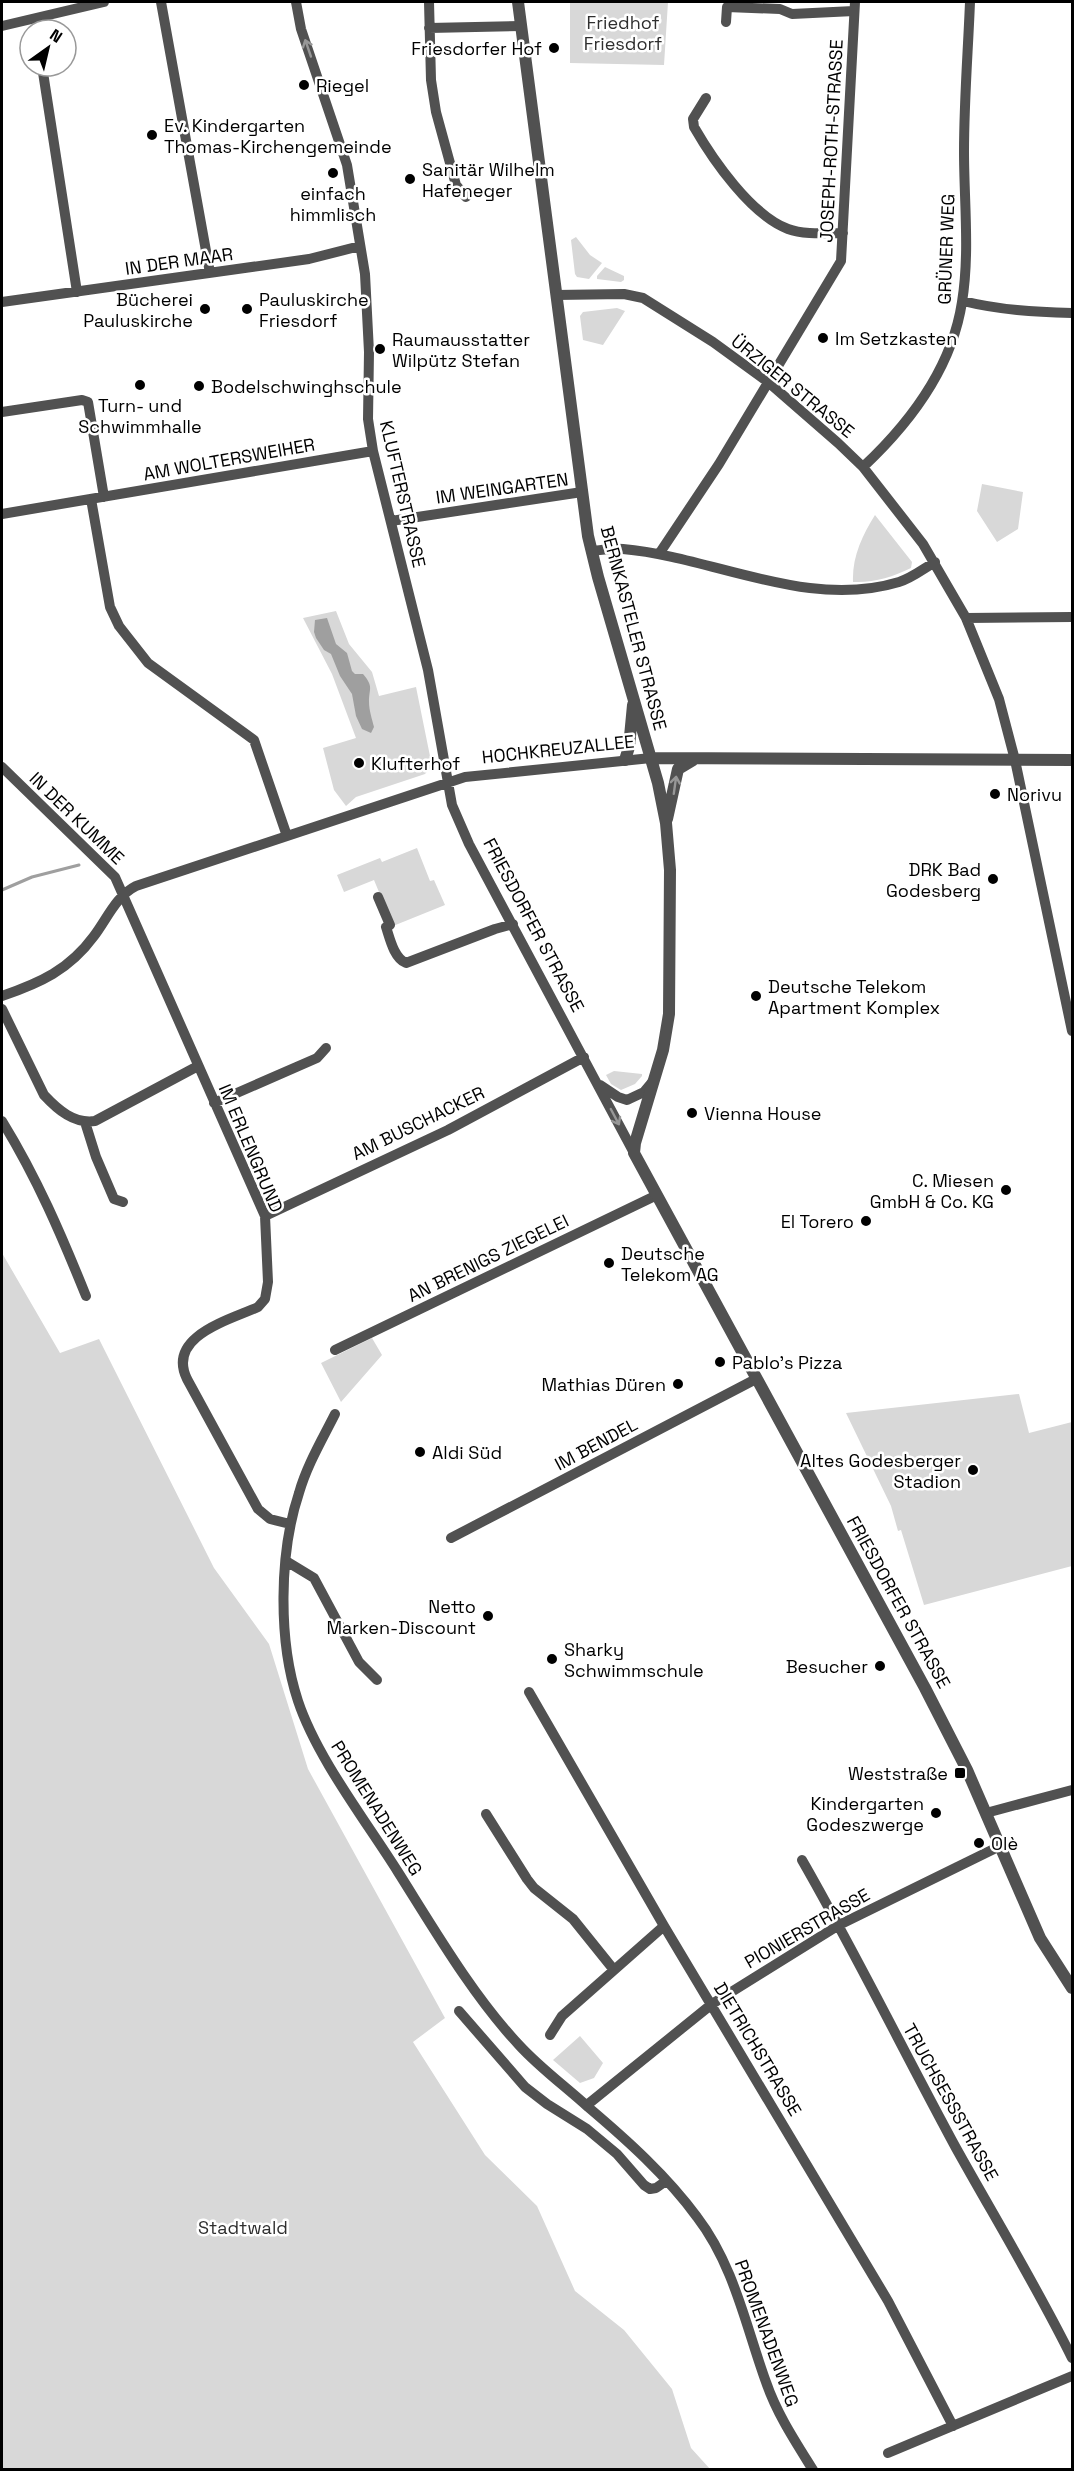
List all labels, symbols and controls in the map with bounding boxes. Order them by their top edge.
park label: Friedhof Friesdorf [584,11,662,55]
north arrow [18,18,78,78]
text: N [46,24,66,48]
place label: Friesdorfer Hof [411,37,542,60]
one-way arrow [301,39,312,58]
street label: JOSEPH-ROTH-STRASSE [814,39,848,243]
marker: Friesdorfer Hof [547,41,561,55]
place label: Riegel [316,74,369,97]
marker: Riegel [297,78,311,92]
place label: Ev. Kindergarten Thomas-Kirchengemeinde [164,114,392,158]
marker: Ev. Kindergarten Thomas-Kirchengemeinde [145,128,159,142]
place label: Sanitär Wilhelm Hafeneger [422,158,555,202]
marker: einfach himmlisch [326,166,340,180]
marker: Sanitär Wilhelm Hafeneger [403,172,417,186]
place label: einfach himmlisch [290,182,376,226]
street label: GRÜNER WEG [933,193,959,305]
street label: IN DER MAAR [124,242,234,280]
place label: Bücherei Pauluskirche [83,288,193,332]
place label: Pauluskirche Friesdorf [259,288,369,332]
marker: Bücherei Pauluskirche [198,302,212,316]
marker: Pauluskirche Friesdorf [240,302,254,316]
place label: Im Setzkasten [835,327,957,350]
place label: Raumausstatter Wilpütz Stefan [392,328,530,372]
street label: ÜRZIGER STRASSE [727,329,859,443]
marker: Im Setzkasten [816,331,830,345]
marker: Raumausstatter Wilpütz Stefan [373,342,387,356]
place label: Bodelschwinghschule [211,375,402,398]
marker: Turn- und Schwimmhalle [133,378,147,392]
marker: Bodelschwinghschule [192,379,206,393]
place label: Turn- und Schwimmhalle [78,394,202,438]
street label: KLUFTERSTRASSE [375,418,431,570]
street label: AM WOLTERSWEIHER [141,433,317,485]
street label: IM WEINGARTEN [434,467,570,509]
street label: BERNKASTELER STRASSE [596,523,672,733]
street label: HOCHKREUZALLEE [481,730,635,768]
place label: Klufterhof [371,752,460,775]
marker: Klufterhof [352,756,366,770]
street label: IN DER KUMME [25,767,129,869]
one-way arrow [670,776,681,795]
place label: Norivu [1007,783,1062,806]
marker: Norivu [988,787,1002,801]
street label: FRIESDORFER STRASSE [478,834,590,1016]
place label: DRK Bad Godesberg [886,858,981,902]
marker: DRK Bad Godesberg [986,872,1000,886]
place label: Deutsche Telekom Apartment Komplex [768,975,940,1019]
marker: Deutsche Telekom Apartment Komplex [749,989,763,1003]
street label: IM ERLENGRUND [214,1080,288,1216]
street label: AM BUSCHACKER [348,1081,488,1165]
place label: Vienna House [704,1102,821,1125]
marker: Vienna House [685,1106,699,1120]
one-way arrow [609,1108,621,1125]
place label: C. Miesen GmbH & Co. KG [870,1169,994,1213]
marker: C. Miesen GmbH & Co. KG [999,1183,1013,1197]
street label: AN BRENIGS ZIEGELEI [404,1209,572,1307]
place label: El Torero [781,1210,854,1233]
marker: El Torero [859,1214,873,1228]
place label: Deutsche Telekom AG [621,1242,719,1286]
marker: Deutsche Telekom AG [602,1256,616,1270]
place label: Pablo's Pizza [732,1351,842,1374]
marker: Pablo's Pizza [713,1355,727,1369]
place label: Mathias Düren [541,1373,666,1396]
marker: Mathias Düren [671,1377,685,1391]
street label: IM BENDEL [551,1413,641,1475]
place label: Aldi Süd [432,1441,502,1464]
marker: Aldi Süd [413,1445,427,1459]
place label: Altes Godesberger Stadion [800,1449,961,1493]
marker: Altes Godesberger Stadion [966,1463,980,1477]
street label: FRIESDORFER STRASSE [842,1512,956,1692]
place label: Netto Marken-Discount [326,1595,476,1639]
marker: Netto Marken-Discount [481,1609,495,1623]
place label: Sharky Schwimmschule [564,1638,704,1682]
marker: Sharky Schwimmschule [545,1652,559,1666]
place label: Besucher [786,1655,868,1678]
marker: Besucher [873,1659,887,1673]
street label: PROMENADENWEG [326,1736,428,1880]
place label: Weststraße [848,1762,948,1785]
marker: Weststraße [953,1766,967,1780]
place label: Kindergarten Godeszwerge [806,1792,924,1836]
marker: Kindergarten Godeszwerge [929,1806,943,1820]
place label: Olè [991,1832,1018,1855]
marker: Olè [972,1836,986,1850]
street label: PIONIERSTRASSE [740,1883,874,1973]
street label: DIETRICHSTRASSE [709,1978,807,2120]
street label: TRUCHSESSSTRASSE [898,2019,1004,2185]
park label: Stadtwald [198,2216,288,2239]
street label: PROMENADENWEG [730,2256,804,2410]

